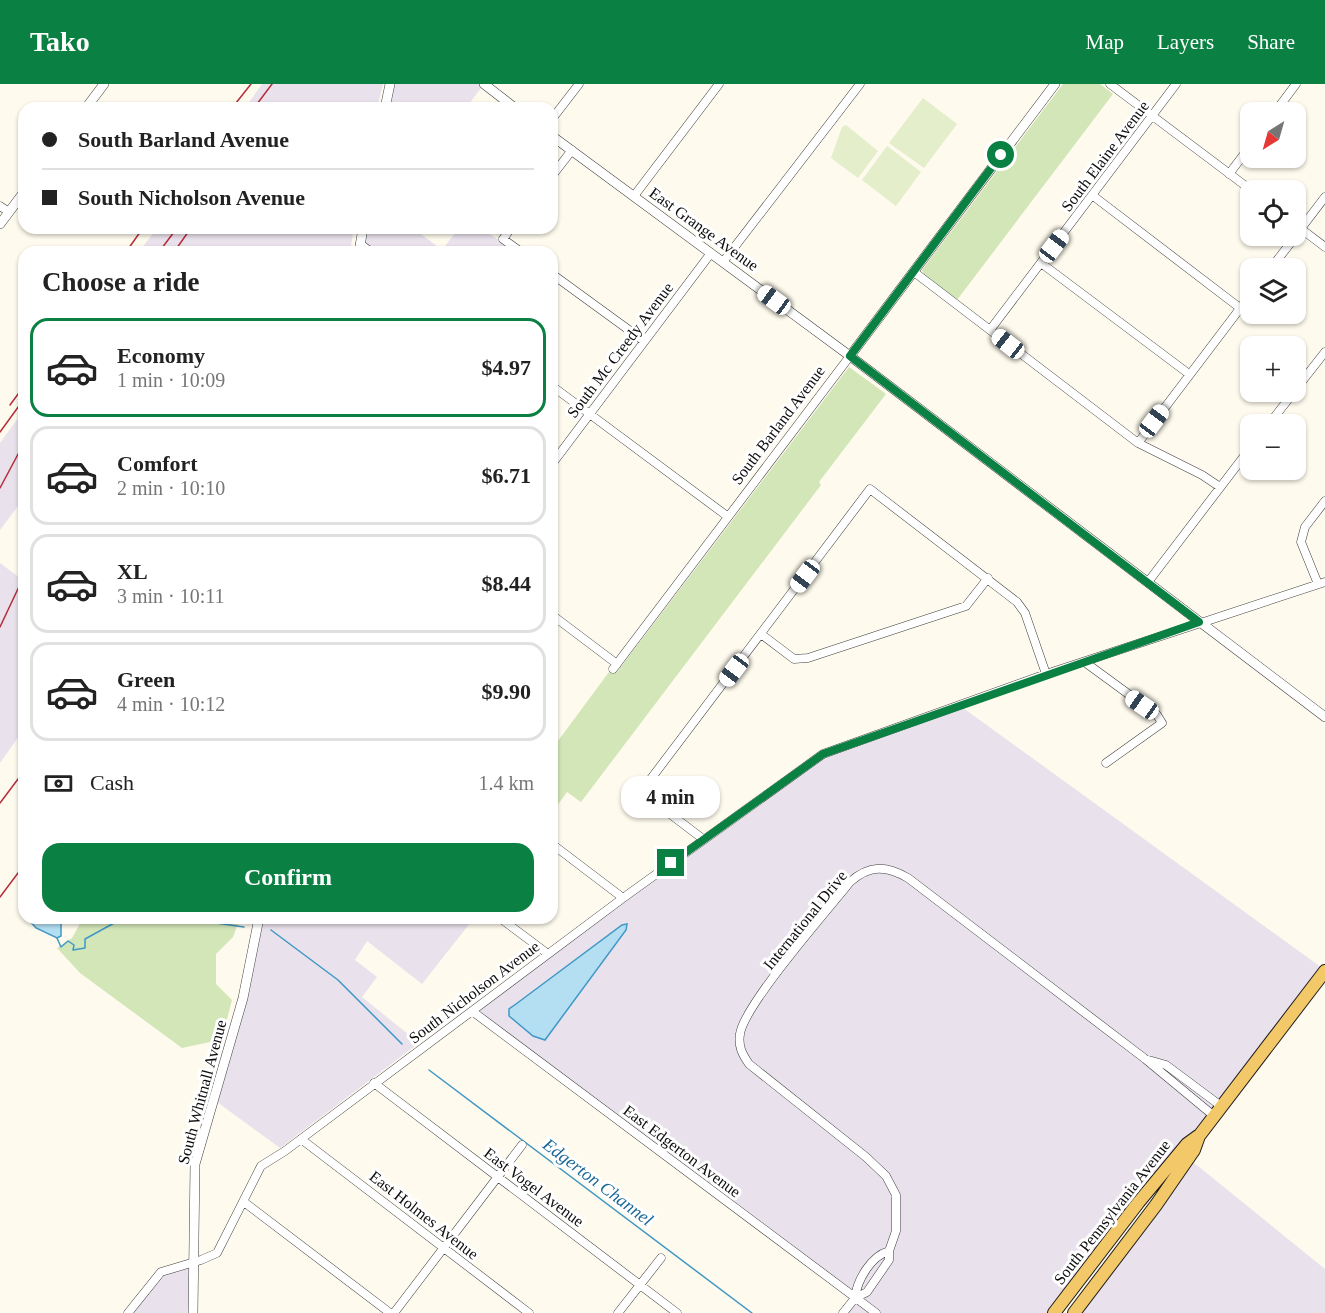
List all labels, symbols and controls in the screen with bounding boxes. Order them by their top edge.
text: Tako [30,26,90,57]
text: Map [1086,30,1124,54]
text: Layers [1157,30,1214,54]
text: Share [1247,30,1295,54]
street label: South Elaine Avenue [1058,97,1152,215]
north arrow [1240,102,1306,168]
map controls [1240,102,1306,480]
text: South Barland Avenue [78,127,289,152]
route start [987,141,1014,168]
button: locate [1240,180,1306,246]
street label: East Grange Avenue [646,184,762,275]
text: South Nicholson Avenue [78,185,305,210]
car [1036,226,1072,266]
button: layers [1240,258,1306,324]
text: Choose a ride [42,267,200,297]
street label: South Mc Creedy Avenue [564,279,677,421]
car [754,282,794,318]
car [988,326,1028,362]
button: + [1240,336,1306,402]
icon: car [45,341,99,395]
text: Economy [117,343,205,368]
text: $4.97 [482,355,531,380]
street label: South Barland Avenue [728,363,828,487]
text: 1 min · 10:09 [117,369,225,391]
car [1136,401,1172,441]
button: − [1240,414,1306,480]
icon: car [45,449,99,503]
text: Comfort [117,451,198,476]
text: $6.71 [482,463,531,488]
text: 2 min · 10:10 [117,477,225,499]
car [787,556,823,596]
icon: car [45,557,99,611]
text: XL [117,559,148,584]
text: $8.44 [482,571,531,596]
text: 3 min · 10:11 [117,585,225,607]
car [716,650,752,690]
icon: car [45,665,99,719]
text: Green [117,667,175,692]
text: $9.90 [482,679,531,704]
car [1122,687,1162,723]
text: 4 min · 10:12 [117,693,225,715]
icon: cash [42,767,75,800]
text: Cash [90,770,134,795]
text: 1.4 km [478,772,534,794]
callout: 4 min [622,776,720,818]
text: 4 min [646,786,695,808]
button: Confirm [42,843,534,912]
route end [657,849,684,876]
street label: International Drive [760,867,850,973]
street label: South Nicholson Avenue [405,937,543,1047]
street label: South Whitnall Avenue [175,1018,229,1166]
street label: East Edgerton Avenue [620,1102,744,1201]
water label: Edgerton Channel [538,1134,657,1230]
street label: South Pennsylvania Avenue [1050,1136,1174,1288]
street label: East Vogel Avenue [480,1144,587,1231]
street label: East Holmes Avenue [366,1167,482,1263]

